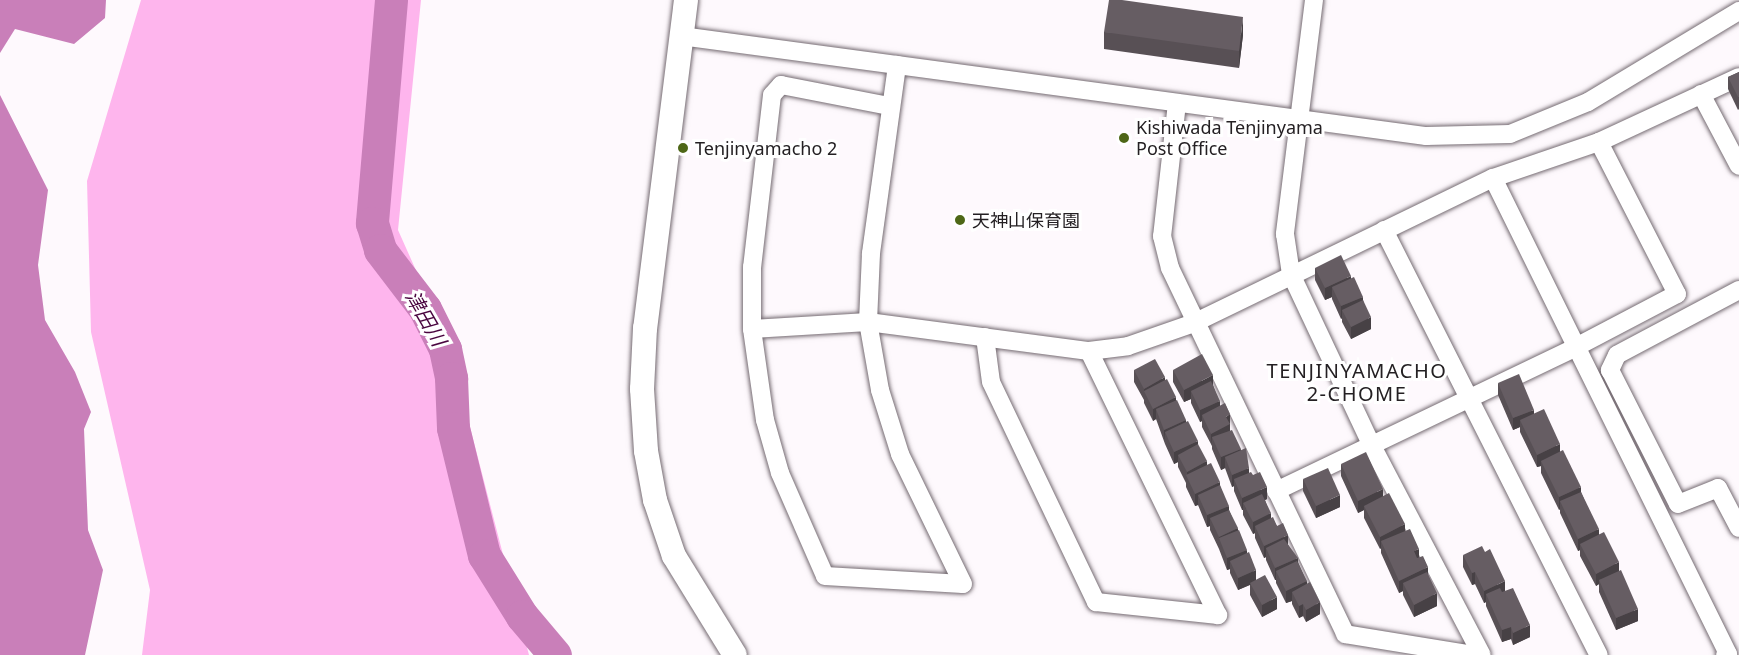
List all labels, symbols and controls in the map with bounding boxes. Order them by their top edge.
place label: Kishiwada Tenjinyama Post Office [1136,117,1323,160]
marker: Kishiwada Tenjinyama Post Office [1117,131,1131,145]
place label: Tenjinyamacho 2 [695,137,837,159]
marker: Tenjinyamacho 2 [676,141,690,155]
place label: 天神山保育園 [972,209,1080,231]
marker: 天神山保育園 [953,213,967,227]
water label: 津田川 [401,286,451,350]
district label: TENJINYAMACHO 2-CHOME [1267,359,1447,406]

